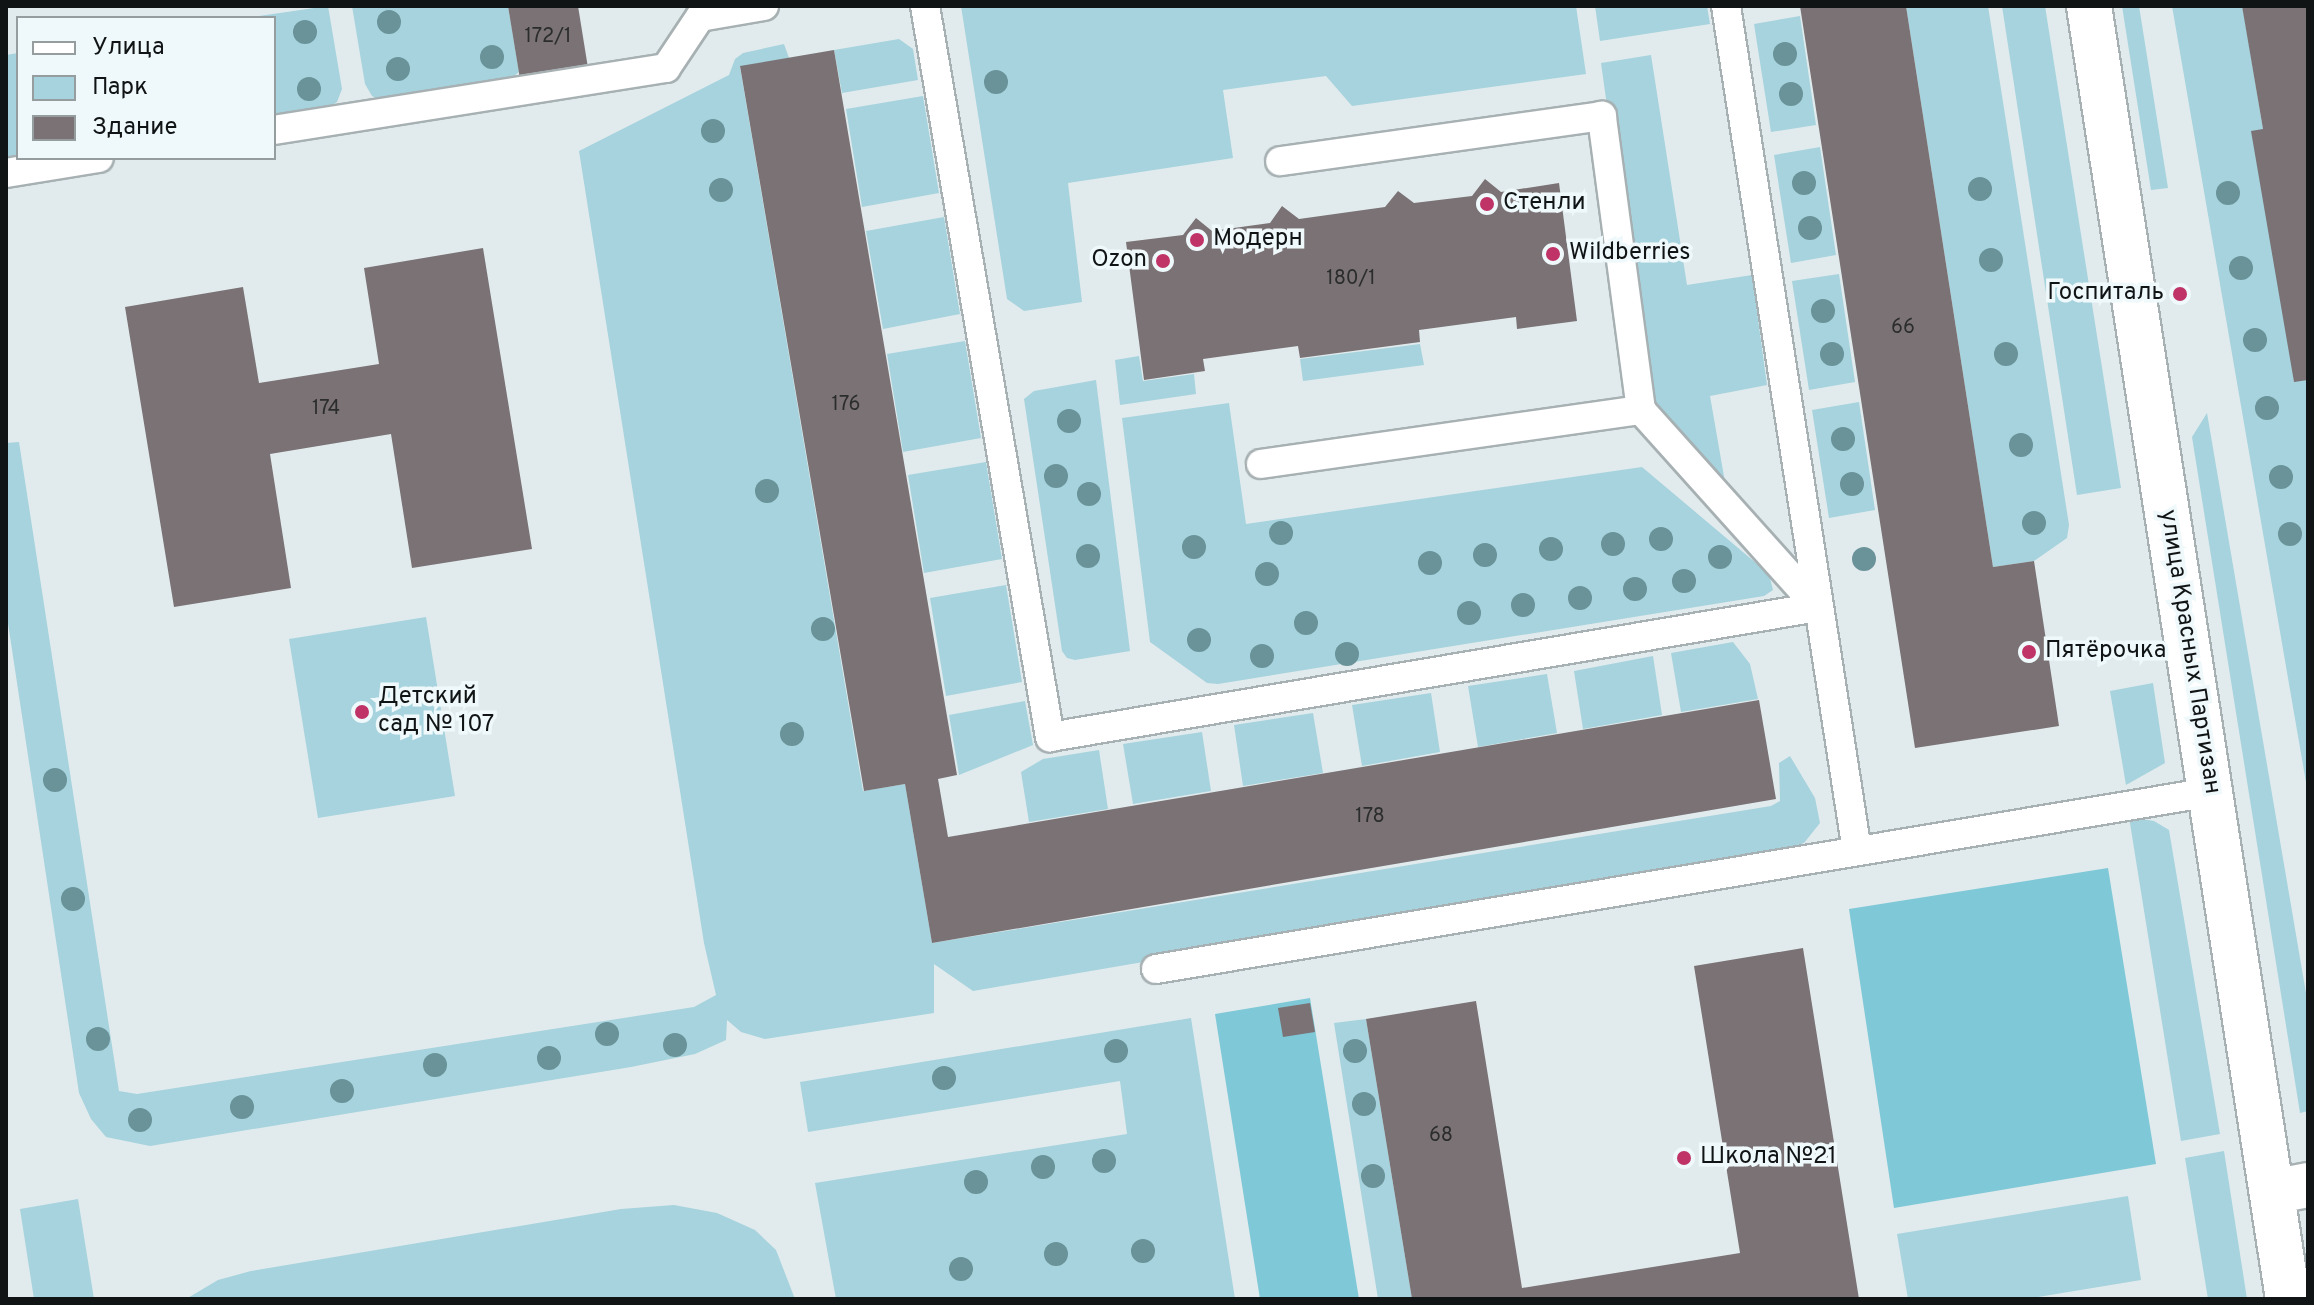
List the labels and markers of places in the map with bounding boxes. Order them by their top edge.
place label: Стенли [1503,190,1586,218]
marker: Стенли [1478,195,1496,213]
place label: Модерн [1213,226,1303,254]
marker: Модерн [1188,231,1206,249]
place label: Wildberries [1569,240,1691,268]
marker: Wildberries [1544,245,1562,263]
place label: Ozon [1091,247,1147,275]
marker: Ozon [1154,252,1172,270]
place label: Госпиталь [2047,280,2164,308]
marker: Госпиталь [2171,285,2189,303]
place label: Пятёрочка [2045,638,2166,666]
marker: Пятёрочка [2020,643,2038,661]
place label: Детский сад № 107 [378,684,494,740]
marker: Детский сад № 107 [353,703,371,721]
place label: Школа №21 [1700,1144,1837,1172]
marker: Школа №21 [1675,1149,1693,1167]

